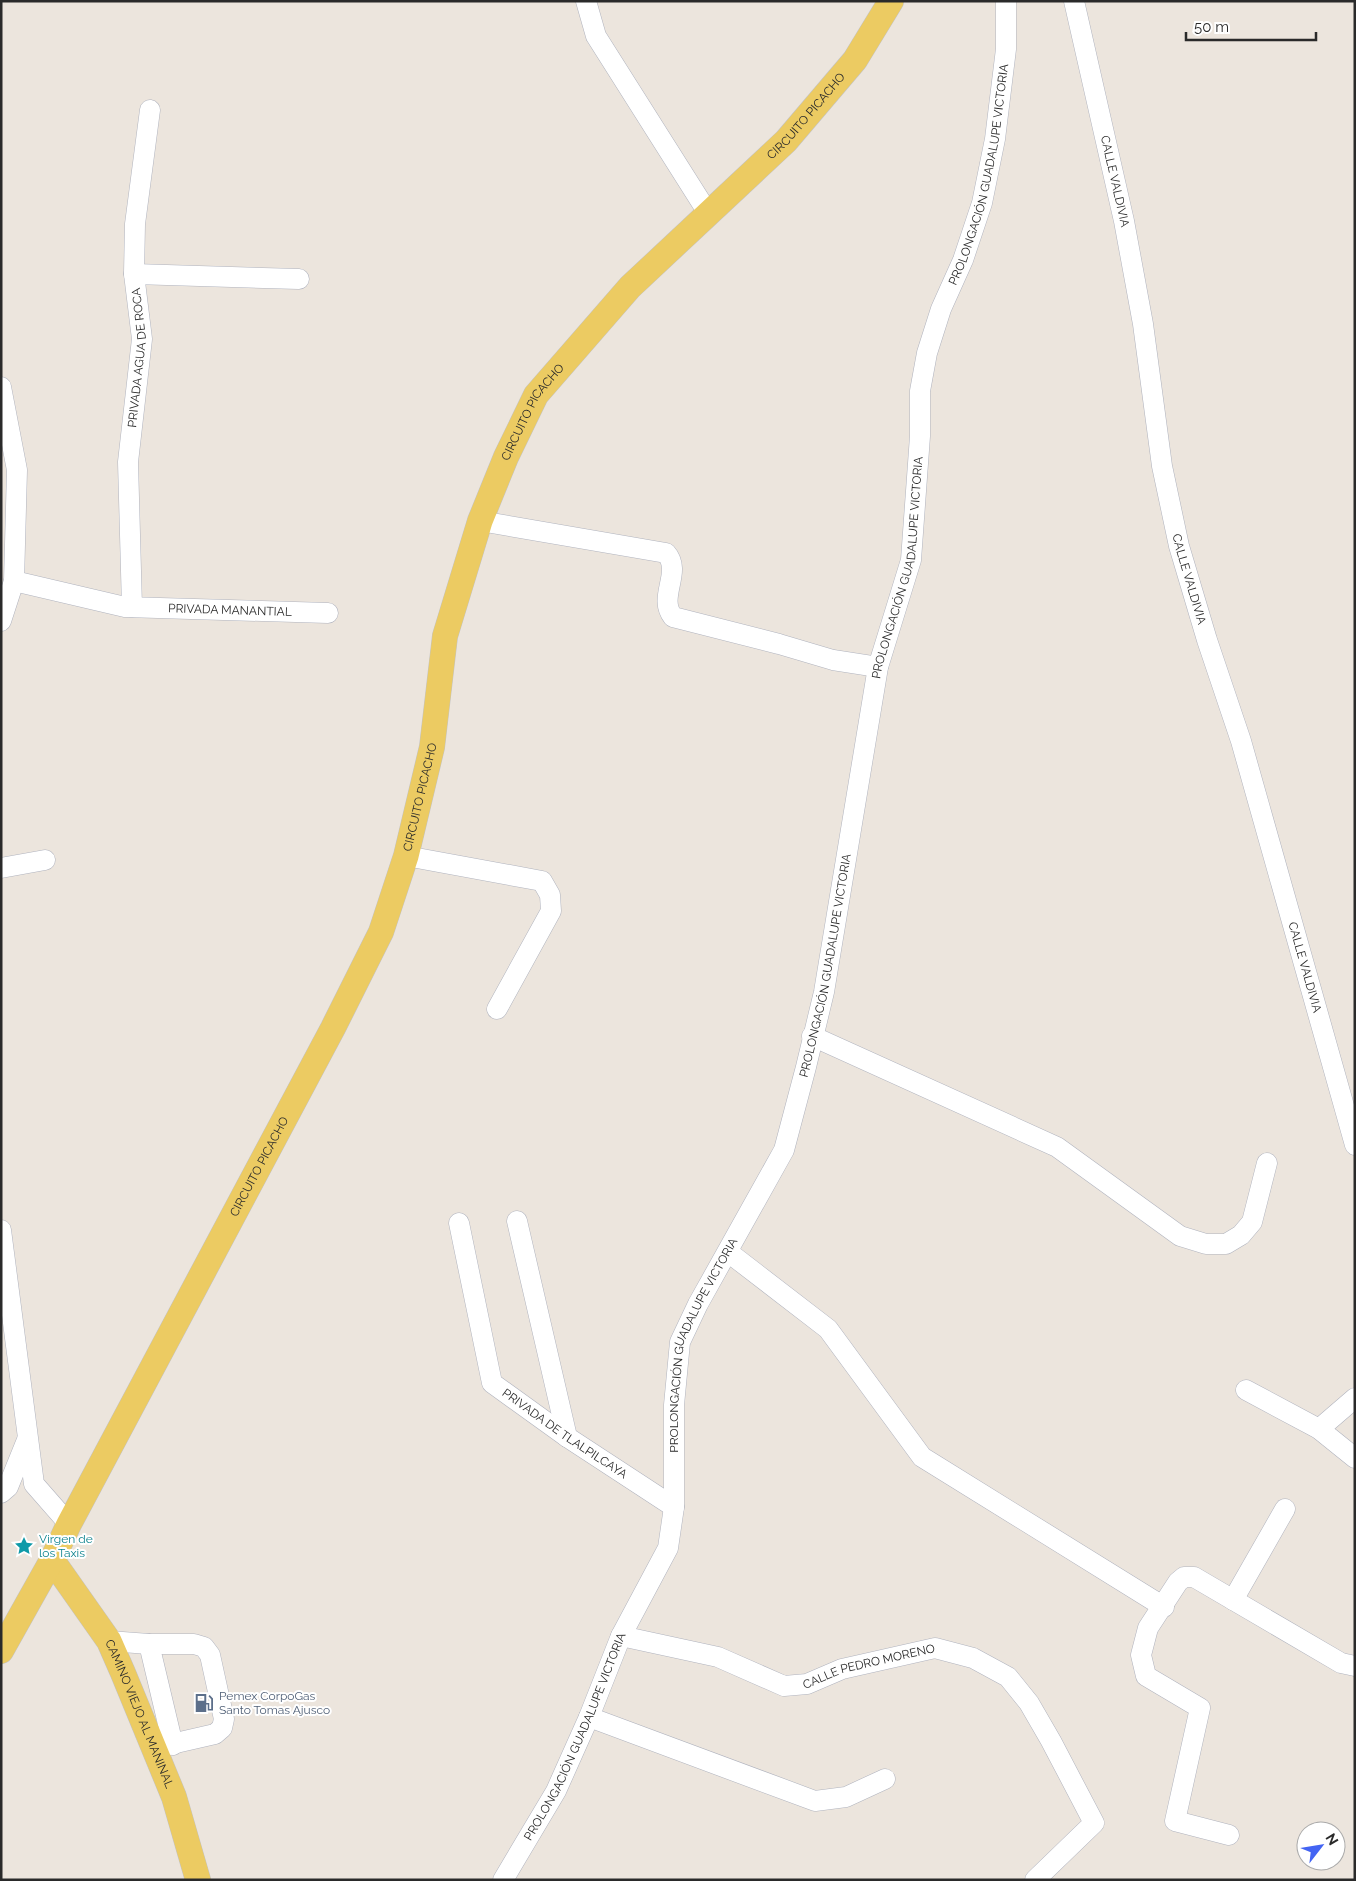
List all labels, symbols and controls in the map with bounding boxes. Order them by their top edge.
scale bar [1186,10,1316,42]
text: 50 m [1194,18,1229,36]
street label: PROLONGACIÓN GUADALUPE VICTORIA [946,63,1011,287]
street label: CIRCUITO PICACHO [764,70,848,162]
street label: CALLE VALDIVIA [1098,134,1132,228]
street label: PRIVADA AGUA DE ROCA [125,287,149,428]
street label: CIRCUITO PICACHO [498,361,567,463]
street label: PROLONGACIÓN GUADALUPE VICTORIA [869,456,925,680]
street label: CALLE VALDIVIA [1170,533,1209,626]
street label: PRIVADA MANANTIAL [168,601,292,619]
street label: CIRCUITO PICACHO [400,741,440,853]
street label: PROLONGACIÓN GUADALUPE VICTORIA [797,853,854,1079]
street label: CALLE VALDIVIA [1285,920,1324,1014]
street label: CIRCUITO PICACHO [227,1114,291,1219]
street label: PROLONGACIÓN GUADALUPE VICTORIA [667,1235,740,1453]
street label: PRIVADA DE TLALPILCAYA [500,1386,630,1481]
place label: Virgen de los Taxis [39,1532,93,1560]
place icon: Virgen de los Taxis [13,1535,35,1557]
street label: PROLONGACIÓN GUADALUPE VICTORIA [521,1631,629,1843]
street label: CAMINO VIEJO AL MANINAL [102,1637,177,1790]
street label: CALLE PEDRO MORENO [801,1641,936,1692]
place label: Pemex CorpoGas Santo Tomas Ajusco [219,1689,330,1717]
fuel station icon: Pemex CorpoGas Santo Tomas Ajusco [193,1692,215,1714]
north arrow [1296,1821,1346,1871]
text: N [1323,1831,1342,1848]

